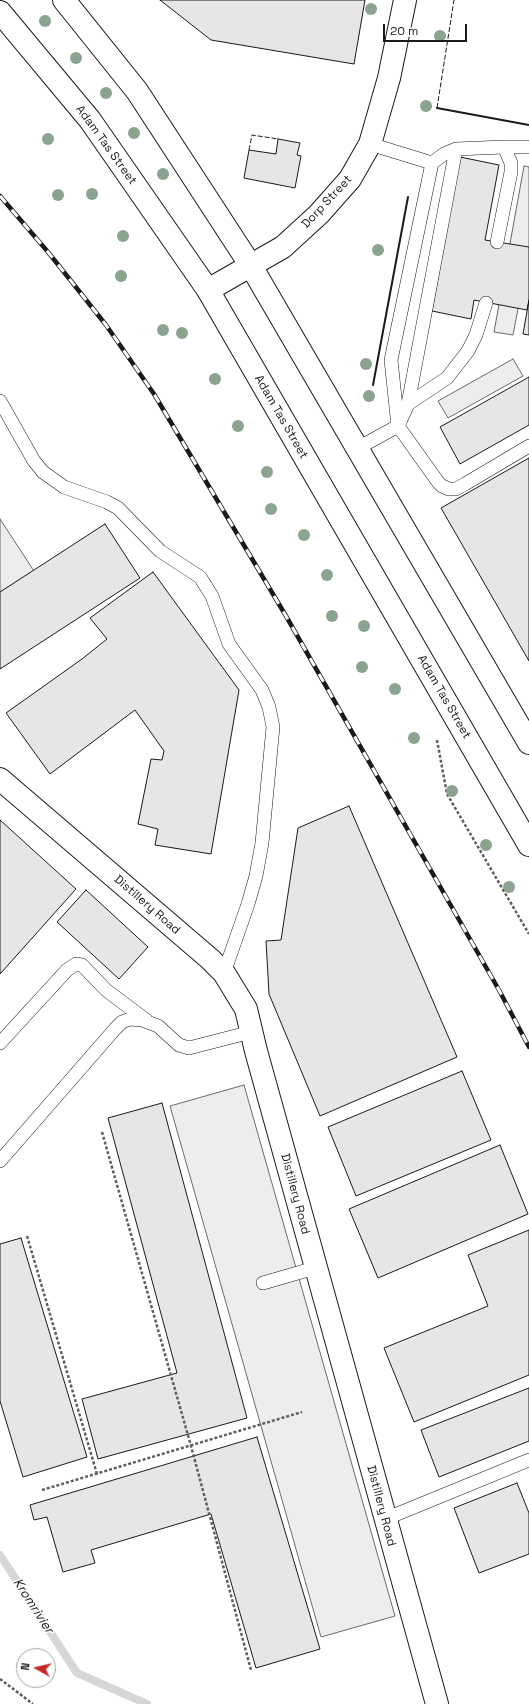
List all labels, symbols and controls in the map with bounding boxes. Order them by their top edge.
scale bar [385,16,469,42]
text: 20 m [390,23,418,39]
street label: Adam Tas Street [72,103,140,187]
street label: Dorp Street [299,172,355,232]
street label: Adam Tas Street [251,372,311,462]
street label: Adam Tas Street [414,652,474,742]
street label: Distillery Road [111,872,183,938]
street label: Distillery Road [277,1152,313,1236]
street label: Distillery Road [363,1464,399,1548]
water label: Kromrivier [9,1575,57,1637]
north arrow [16,1648,56,1688]
text: N [18,1662,33,1671]

